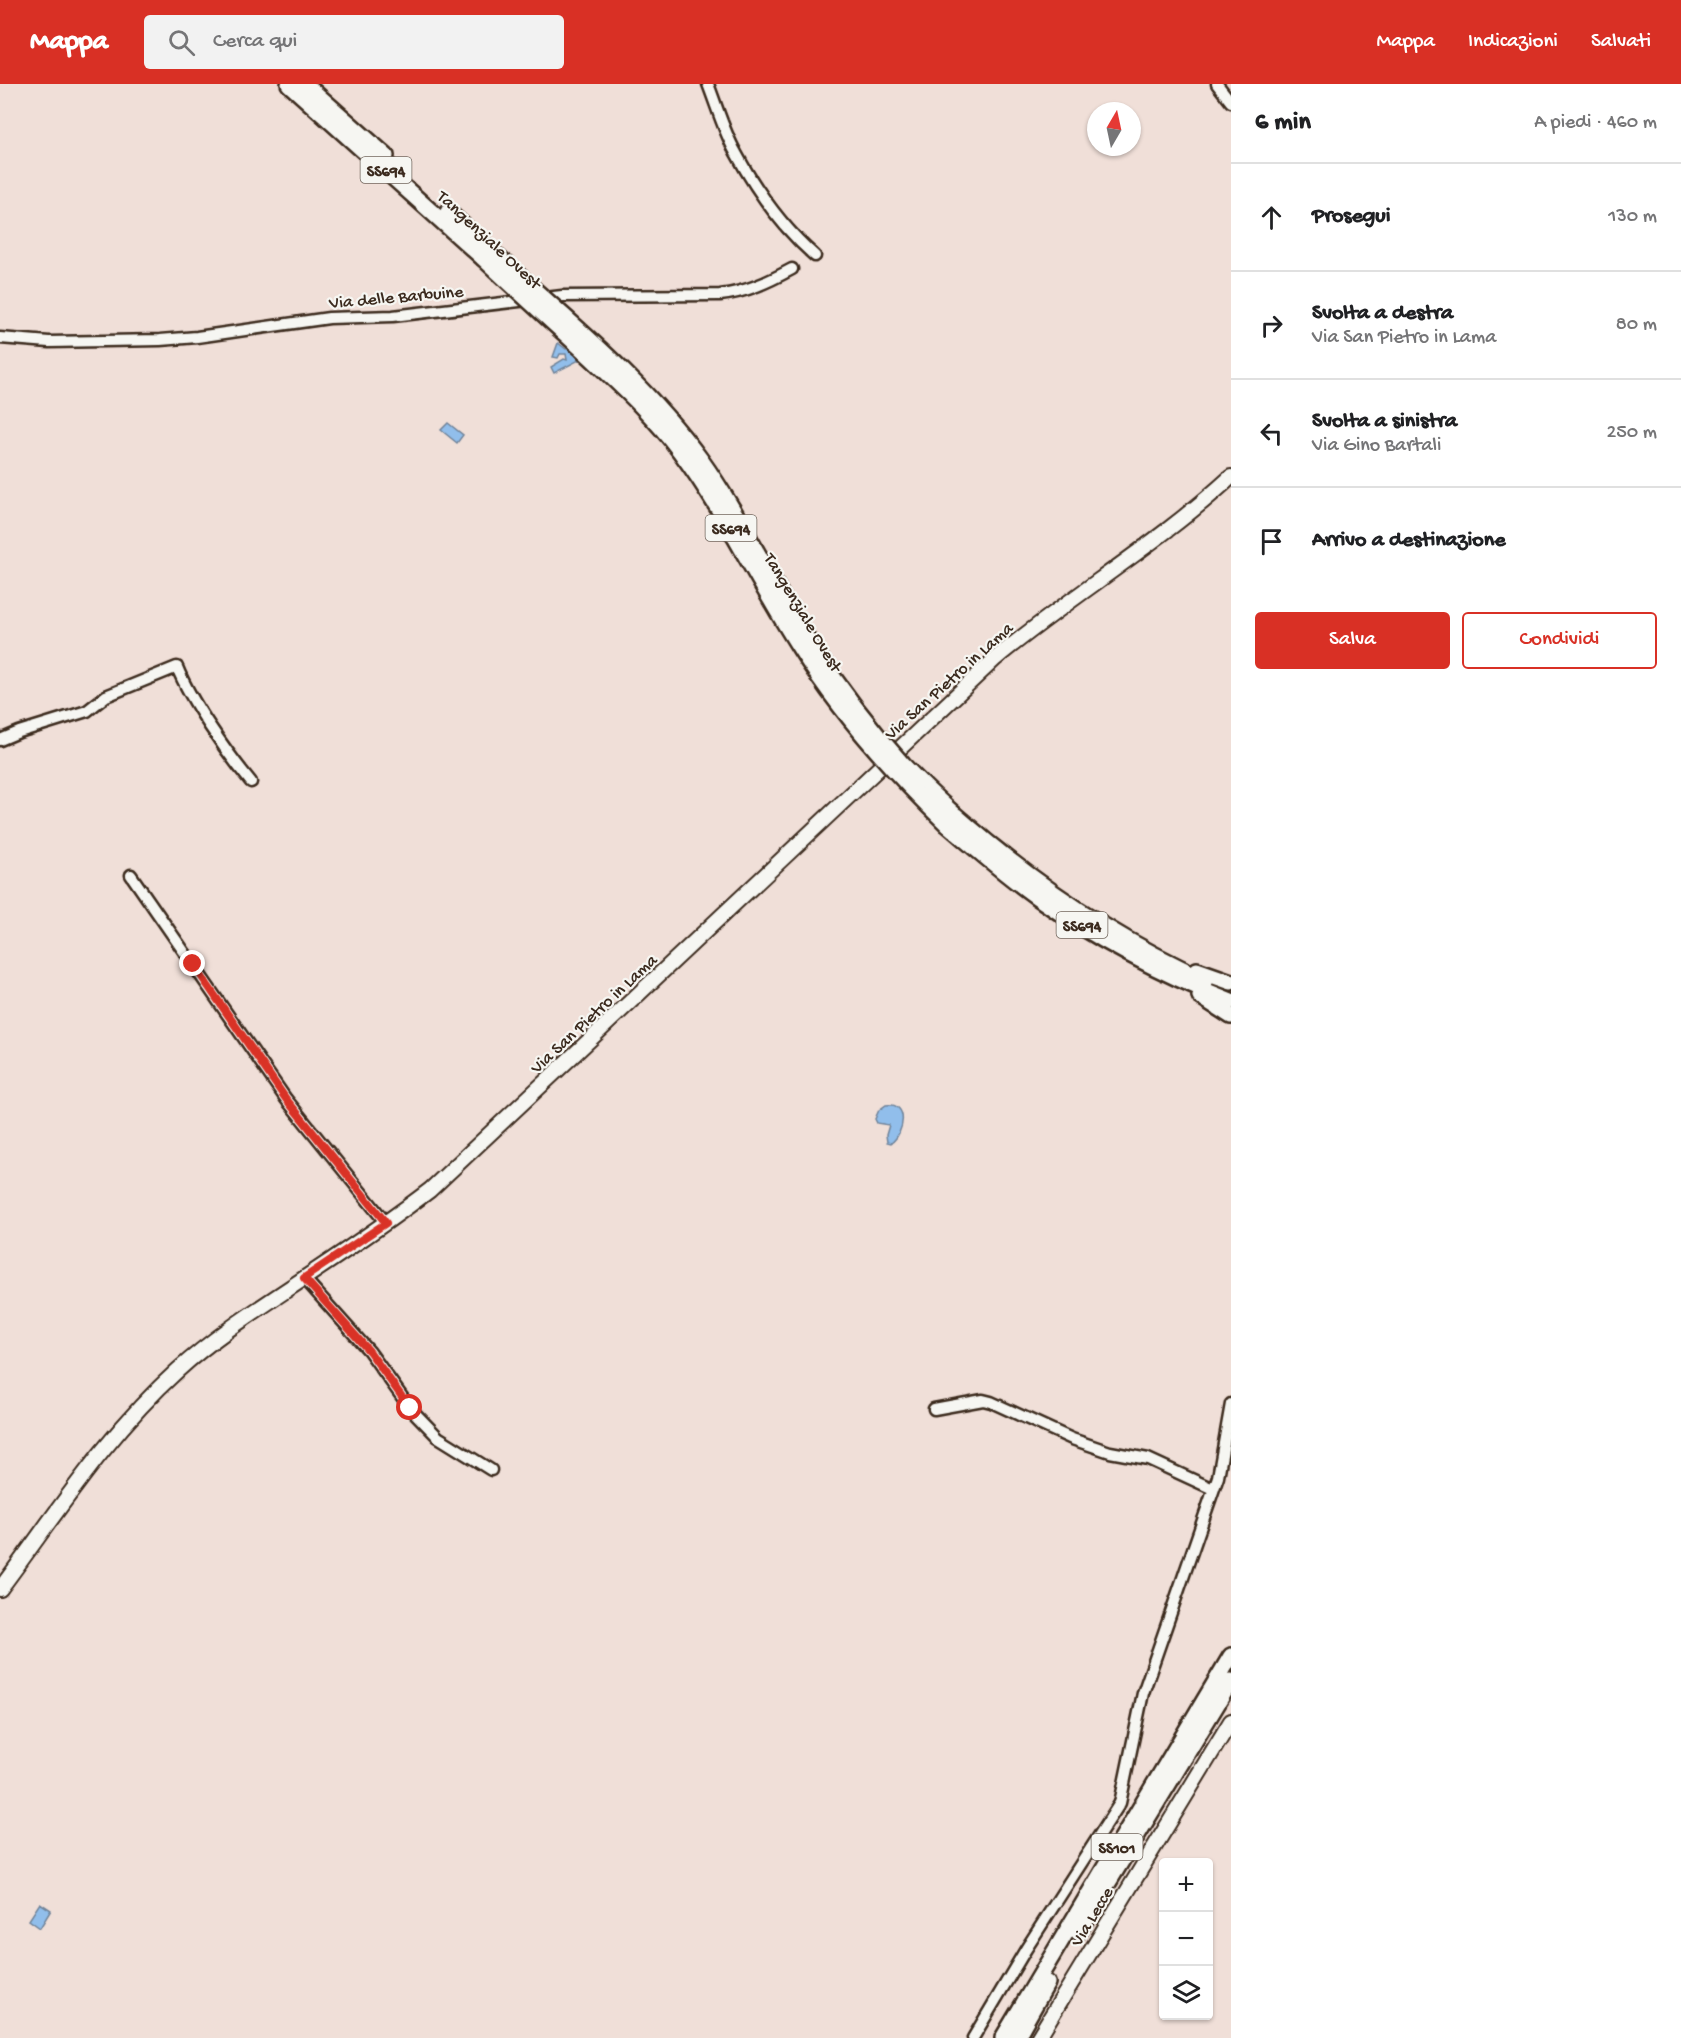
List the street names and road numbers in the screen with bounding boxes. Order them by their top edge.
road number: SS694 [360,157,412,183]
street label: Tangenziale Ovest [431,186,546,296]
street label: Via delle Barbuine [327,282,465,315]
road number: SS694 [706,515,756,541]
street label: Tangenziale Ovest [758,549,846,678]
street label: Via San Pietro in Lama [880,618,1019,746]
road number: SS694 [1056,912,1108,938]
street label: Via San Pietro in Lama [526,950,663,1080]
road number: SS101 [1092,1834,1142,1860]
street label: Via Lecce [1067,1883,1119,1952]

